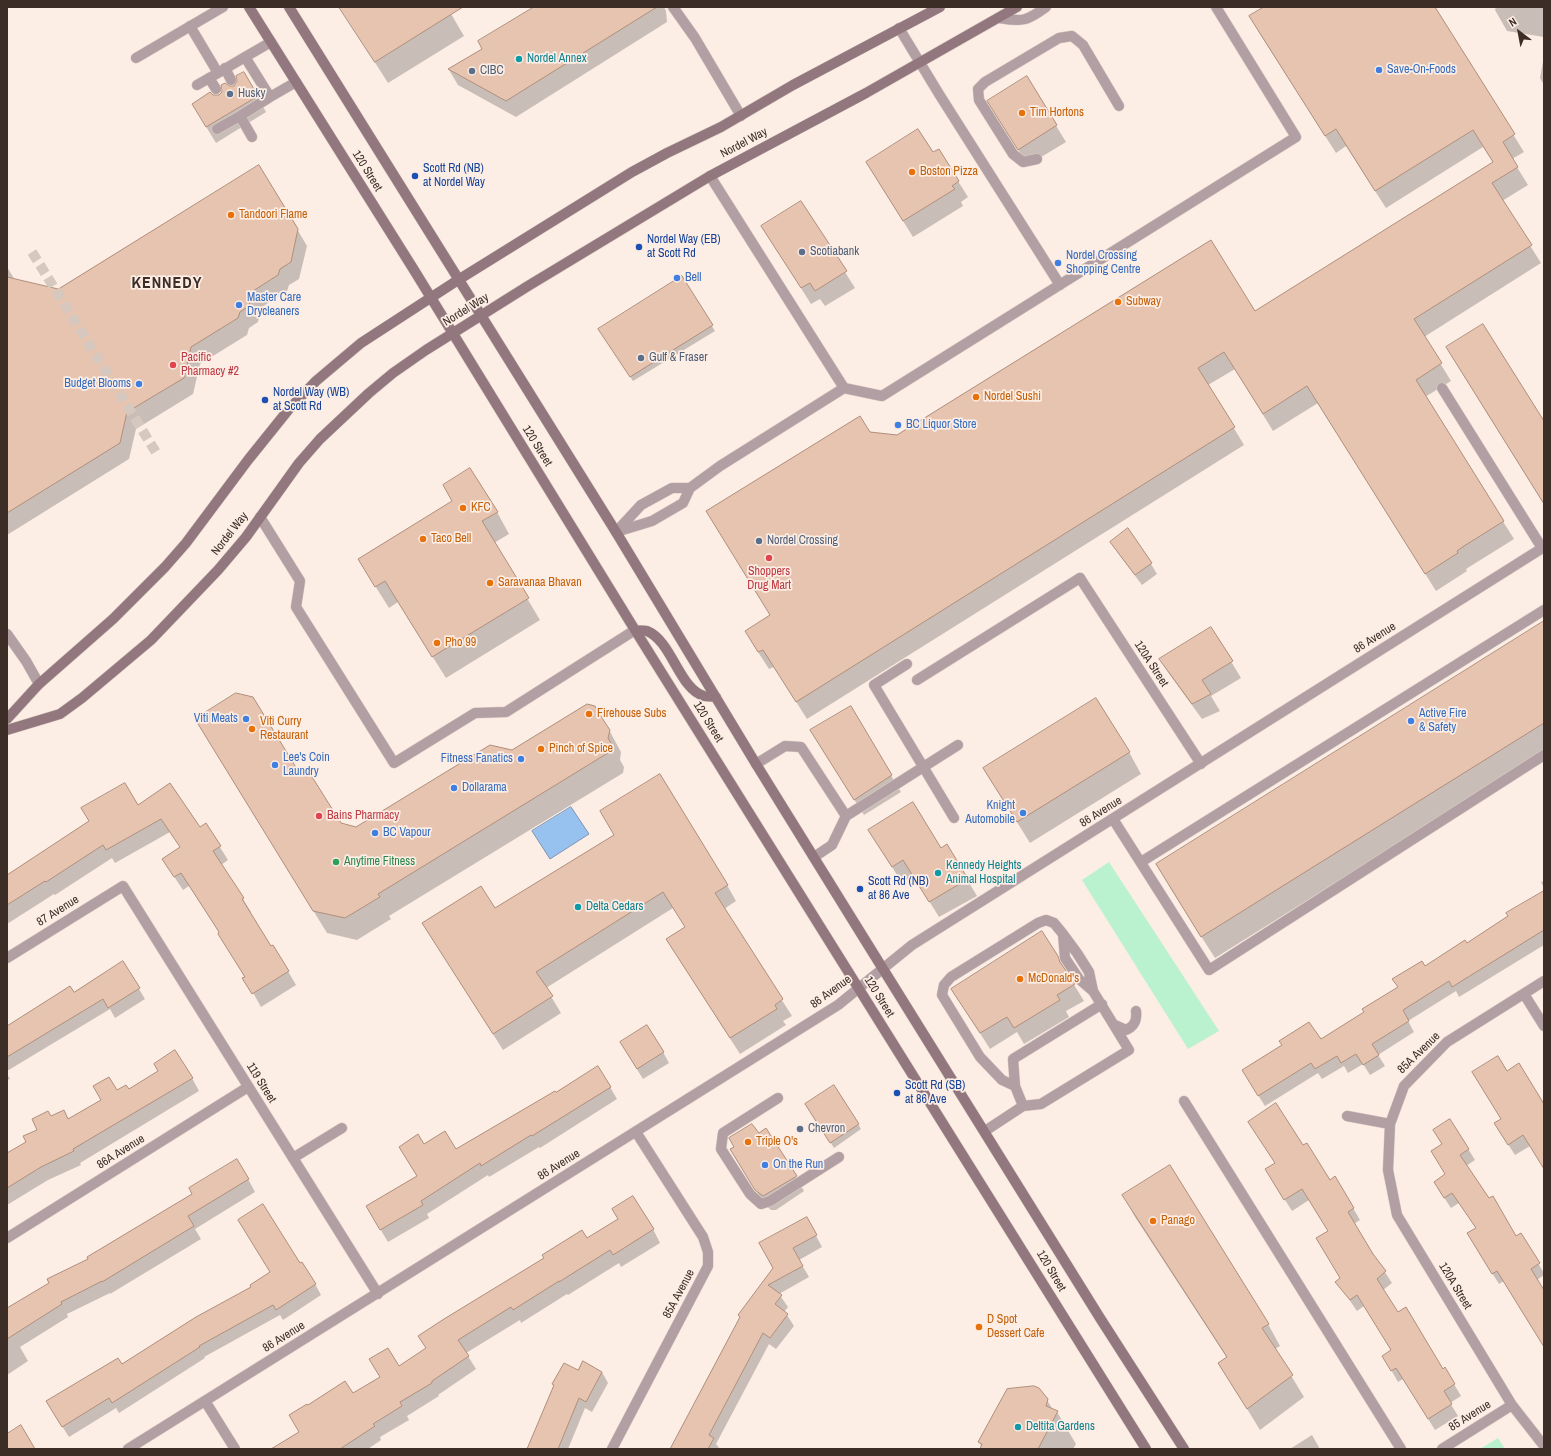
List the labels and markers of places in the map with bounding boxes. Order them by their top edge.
place label: Nordel Annex [527,52,587,66]
marker: Nordel Annex [514,54,524,64]
place label: Save-On-Foods [1387,63,1456,77]
place label: CIBC [480,64,504,78]
marker: Save-On-Foods [1374,65,1384,75]
marker: CIBC [467,66,477,76]
place label: Husky [238,87,265,101]
marker: Husky [225,89,235,99]
place label: Tim Hortons [1030,106,1084,120]
marker: Tim Hortons [1017,108,1027,118]
place label: Scott Rd (NB) at Nordel Way [423,162,485,190]
place label: Boston Pizza [920,165,978,179]
marker: Boston Pizza [907,167,917,177]
marker: Scott Rd (NB) at Nordel Way [410,171,420,181]
place label: Tandoori Flame [239,208,308,222]
marker: Tandoori Flame [226,210,236,220]
place label: Nordel Way (EB) at Scott Rd [647,233,720,261]
marker: Nordel Way (EB) at Scott Rd [634,242,644,252]
place label: Scotiabank [810,245,859,259]
marker: Scotiabank [797,247,807,257]
place label: Nordel Crossing Shopping Centre [1066,249,1140,277]
marker: Nordel Crossing Shopping Centre [1053,258,1063,268]
place label: Bell [685,271,701,285]
marker: Bell [672,273,682,283]
place label: Master Care Drycleaners [247,291,301,319]
place label: Subway [1126,295,1161,309]
marker: Subway [1113,297,1123,307]
marker: Master Care Drycleaners [234,300,244,310]
place label: Pacific Pharmacy #2 [181,351,239,379]
place label: Gulf & Fraser [649,351,708,365]
marker: Gulf & Fraser [636,353,646,363]
marker: Pacific Pharmacy #2 [168,360,178,370]
place label: Budget Blooms [64,377,131,391]
marker: Budget Blooms [134,379,144,389]
place label: Nordel Way (WB) at Scott Rd [273,386,349,414]
place label: Nordel Sushi [984,390,1041,404]
marker: Nordel Sushi [971,392,981,402]
marker: Nordel Way (WB) at Scott Rd [260,395,270,405]
place label: BC Liquor Store [906,418,977,432]
marker: BC Liquor Store [893,420,903,430]
place label: KFC [471,501,491,515]
marker: KFC [458,503,468,513]
place label: Taco Bell [431,532,471,546]
marker: Taco Bell [418,534,428,544]
place label: Nordel Crossing [767,534,838,548]
marker: Nordel Crossing [754,536,764,546]
marker: Shoppers Drug Mart [764,553,774,563]
place label: Shoppers Drug Mart [747,565,791,593]
place label: Saravanaa Bhavan [498,576,582,590]
marker: Saravanaa Bhavan [485,578,495,588]
place label: Pho 99 [445,636,476,650]
marker: Pho 99 [432,638,442,648]
place label: Firehouse Subs [597,707,666,721]
place label: Active Fire & Safety [1419,707,1467,735]
marker: Firehouse Subs [584,709,594,719]
place label: Viti Meats [194,712,238,726]
marker: Viti Meats [241,714,251,724]
place label: Viti Curry Restaurant [260,715,308,743]
marker: Active Fire & Safety [1406,716,1416,726]
marker: Viti Curry Restaurant [247,724,257,734]
place label: Pinch of Spice [549,742,613,756]
marker: Pinch of Spice [536,744,546,754]
place label: Lee's Coin Laundry [283,751,330,779]
place label: Fitness Fanatics [441,752,513,766]
marker: Fitness Fanatics [516,754,526,764]
marker: Lee's Coin Laundry [270,760,280,770]
place label: Dollarama [462,781,507,795]
marker: Dollarama [449,783,459,793]
place label: Knight Automobile [965,799,1015,827]
marker: Knight Automobile [1018,808,1028,818]
place label: Bains Pharmacy [327,809,399,823]
marker: Bains Pharmacy [314,811,324,821]
place label: BC Vapour [383,826,430,840]
marker: BC Vapour [370,828,380,838]
place label: Anytime Fitness [344,855,415,869]
marker: Anytime Fitness [331,857,341,867]
place label: Kennedy Heights Animal Hospital [946,859,1021,887]
marker: Kennedy Heights Animal Hospital [933,868,943,878]
place label: Scott Rd (NB) at 86 Ave [868,875,929,903]
marker: Scott Rd (NB) at 86 Ave [855,884,865,894]
place label: Delta Cedars [586,900,643,914]
marker: Delta Cedars [573,902,583,912]
place label: McDonald's [1028,972,1079,986]
marker: McDonald's [1015,974,1025,984]
place label: Scott Rd (SB) at 86 Ave [905,1079,965,1107]
marker: Scott Rd (SB) at 86 Ave [892,1088,902,1098]
place label: Chevron [808,1122,845,1136]
marker: Chevron [795,1124,805,1134]
place label: Triple O's [756,1135,798,1149]
marker: Triple O's [743,1137,753,1147]
place label: On the Run [773,1158,823,1172]
marker: On the Run [760,1160,770,1170]
place label: Panago [1161,1214,1195,1228]
marker: Panago [1148,1216,1158,1226]
place label: D Spot Dessert Cafe [987,1313,1044,1341]
marker: D Spot Dessert Cafe [974,1322,984,1332]
place label: Deltita Gardens [1026,1420,1095,1434]
marker: Deltita Gardens [1013,1422,1023,1432]

